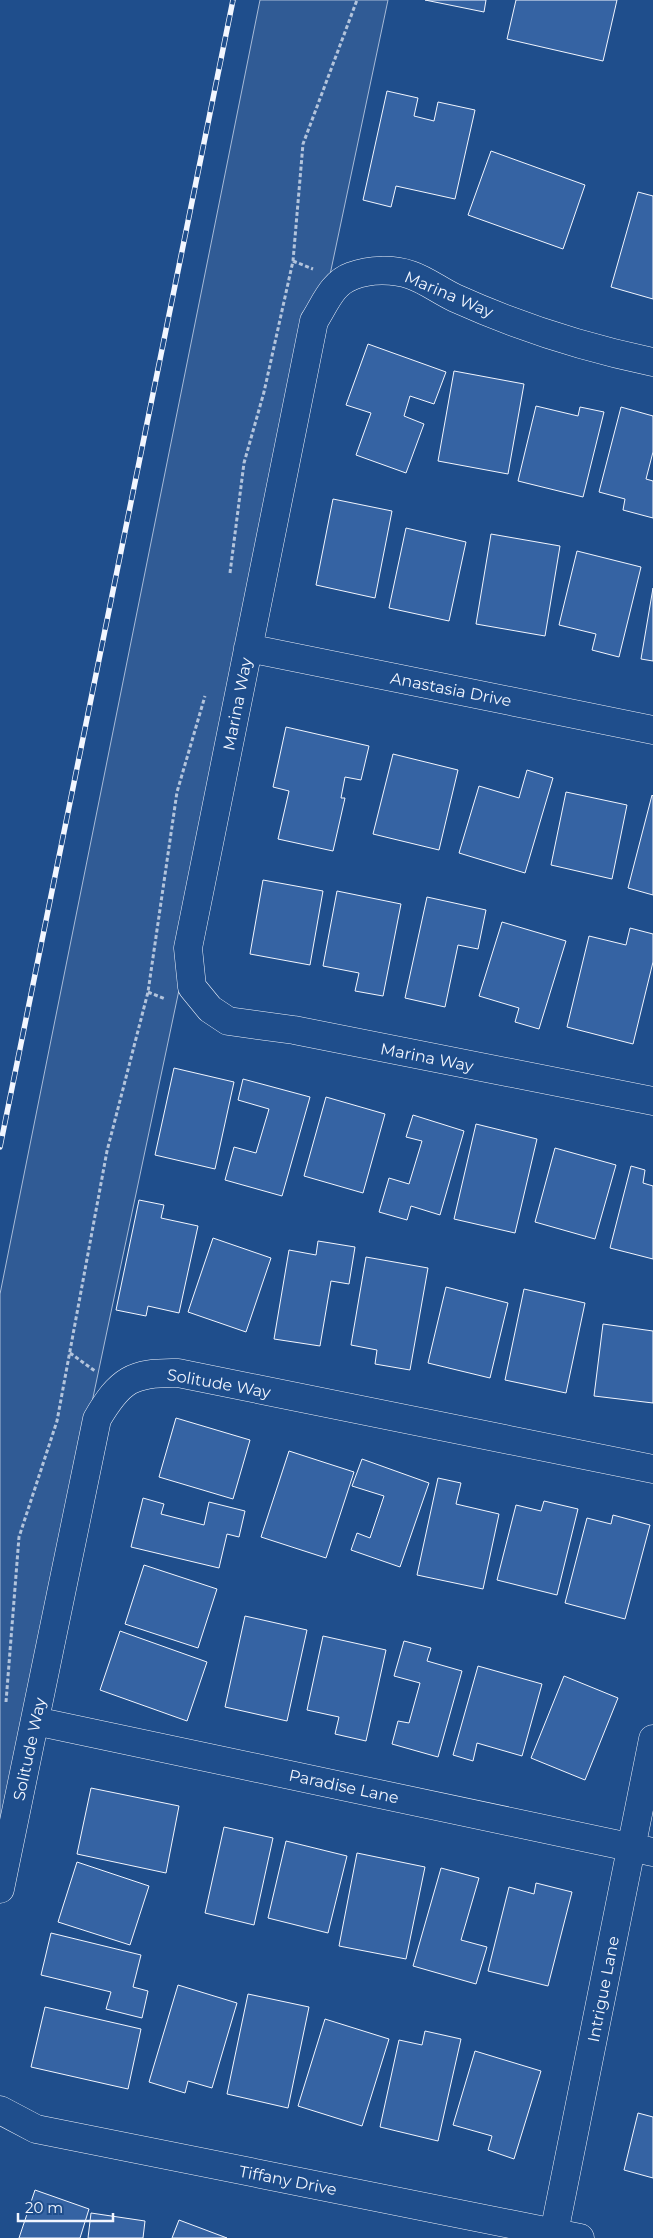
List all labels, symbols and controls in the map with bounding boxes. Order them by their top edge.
street label: Marina Way [402,267,496,322]
street label: Marina Way [219,656,256,752]
street label: Anastasia Drive [389,668,513,711]
street label: Marina Way [379,1039,475,1076]
street label: Solitude Way [166,1365,273,1402]
street label: Solitude Way [9,1695,50,1802]
street label: Paradise Lane [287,1766,401,1807]
street label: Intrigue Lane [584,1934,623,2044]
street label: Tiffany Drive [238,2162,338,2199]
scale bar [18,2190,112,2222]
text: 20 m [25,2198,63,2217]

